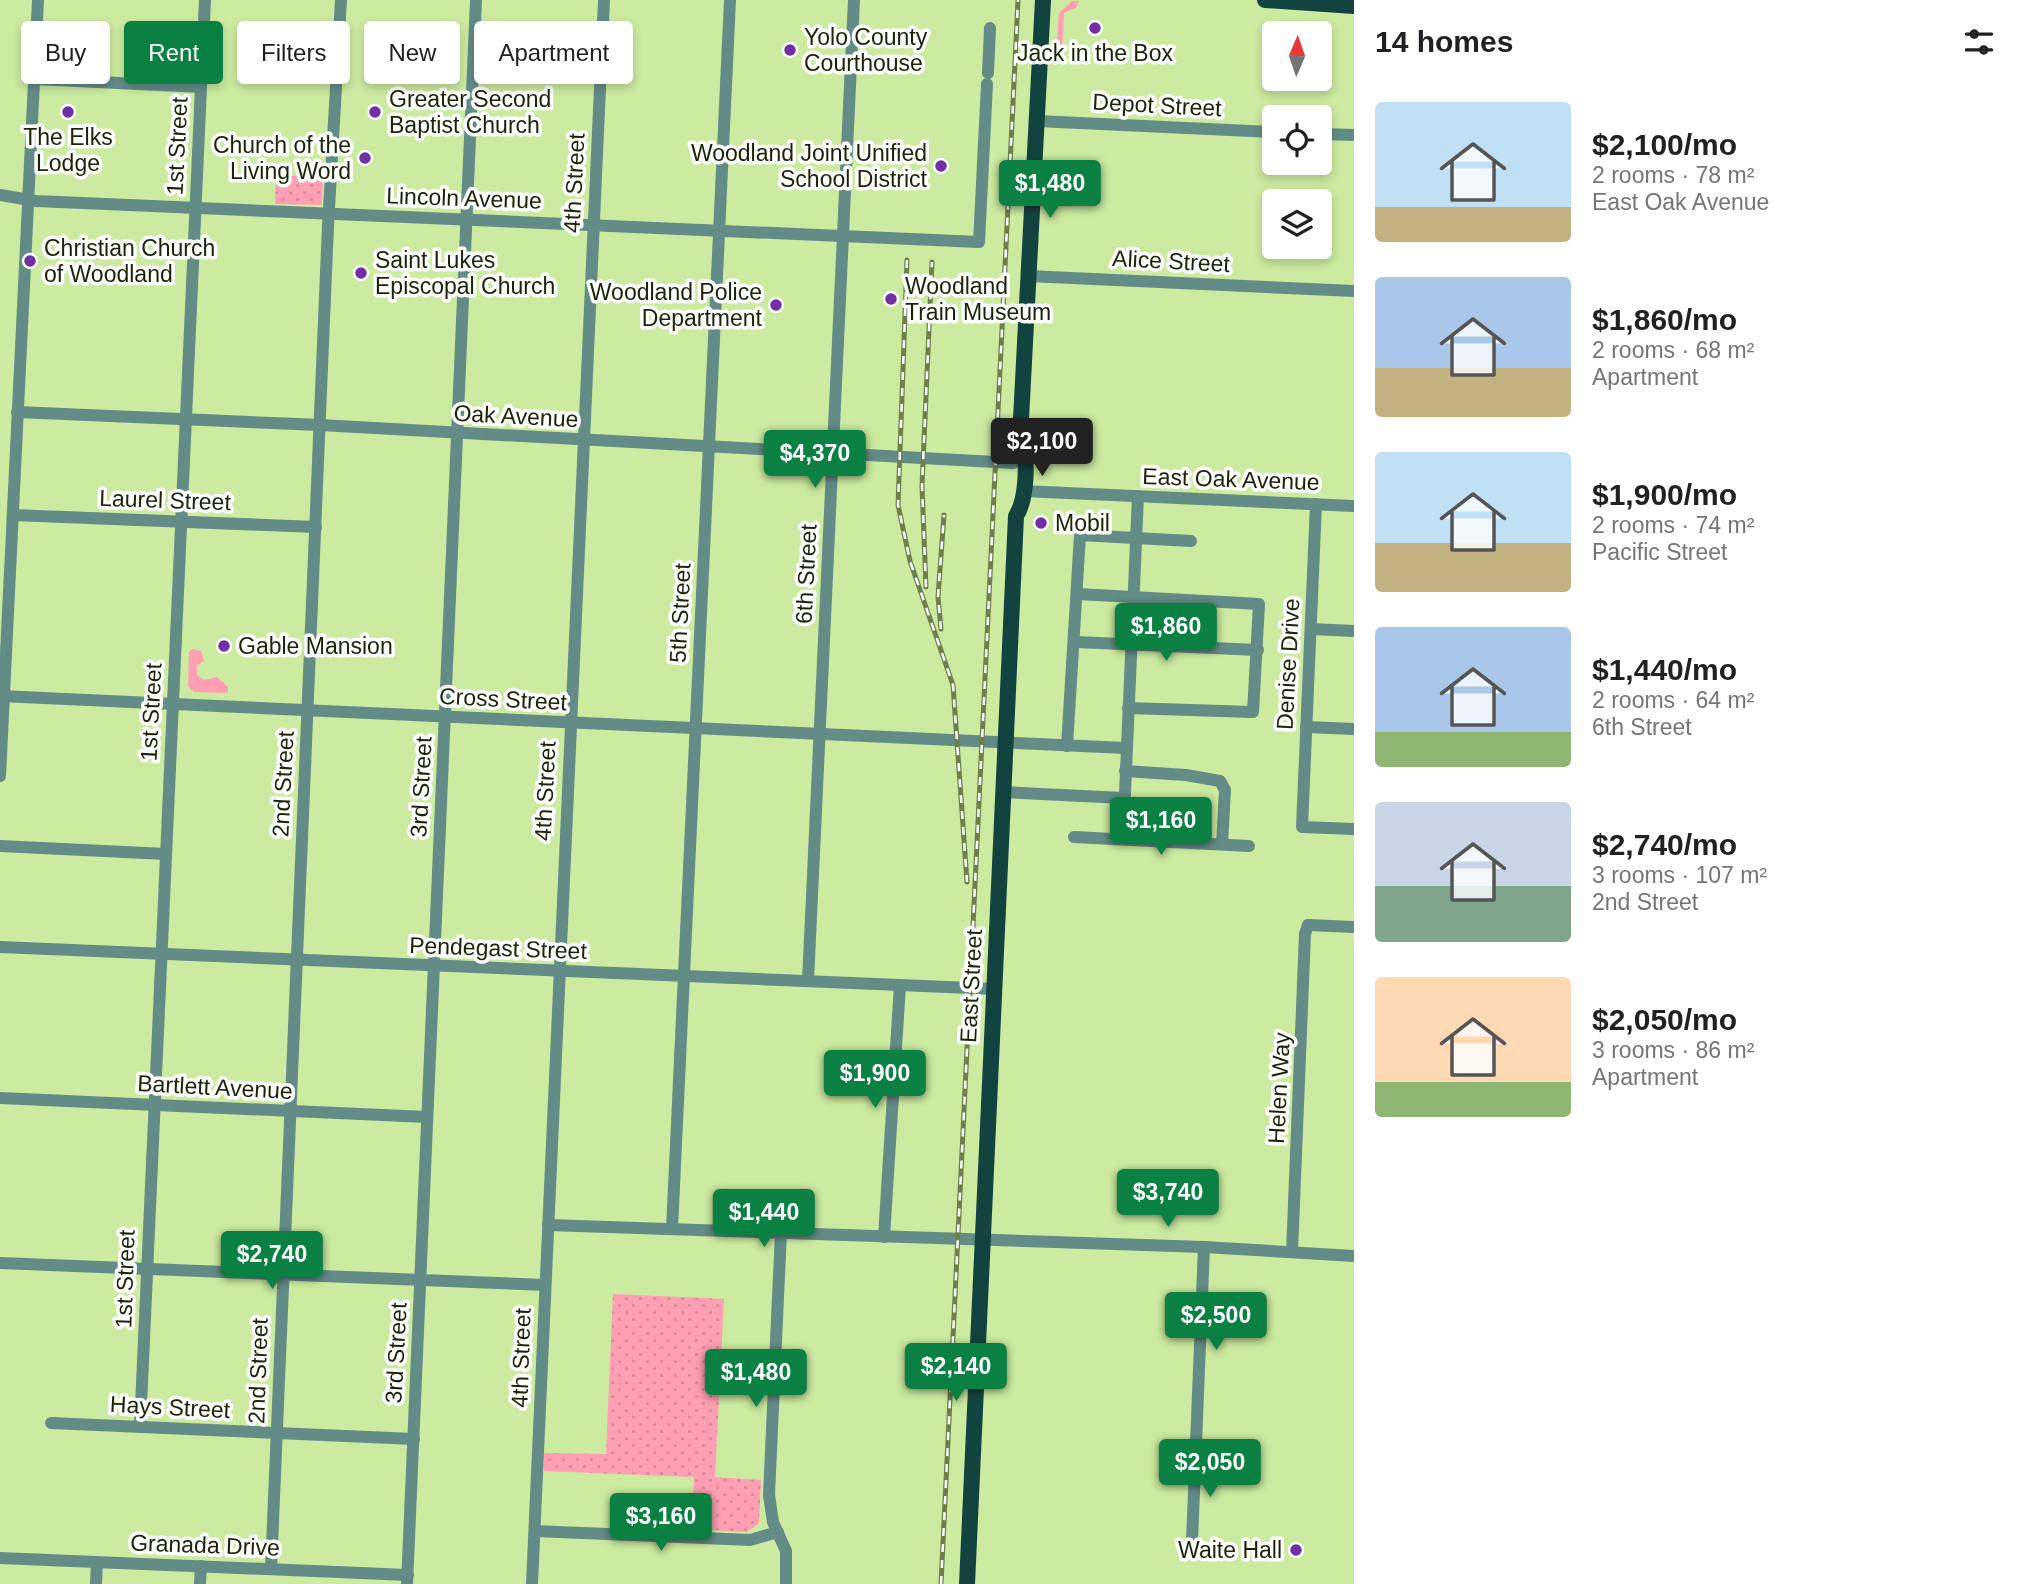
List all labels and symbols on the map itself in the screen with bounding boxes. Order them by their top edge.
marker: Jack in the Box [1087,20,1103,36]
north arrow [1262,21,1332,91]
place label: Yolo County Courthouse [804,24,928,76]
place label: Jack in the Box [1017,40,1173,66]
marker: Yolo County Courthouse [782,42,798,58]
place label: Greater Second Baptist Church [389,86,551,138]
street label: Depot Street [1092,89,1223,121]
street label: 1st Street [161,96,193,196]
marker: The Elks Lodge [60,104,76,120]
marker: Greater Second Baptist Church [367,104,383,120]
place label: The Elks Lodge [23,124,113,176]
place label: Church of the Living Word [213,132,351,184]
street label: 4th Street [558,132,590,233]
place label: Woodland Joint Unified School District [691,140,928,192]
marker: Church of the Living Word [357,150,373,166]
marker: Woodland Joint Unified School District [933,158,949,174]
pin: $1,480 [993,160,1107,220]
street label: Lincoln Avenue [386,182,542,214]
place label: Christian Church of Woodland [44,235,215,287]
street label: Alice Street [1112,245,1231,277]
place label: Saint Lukes Episcopal Church [375,247,555,299]
marker: Christian Church of Woodland [22,253,38,269]
marker: Saint Lukes Episcopal Church [353,265,369,281]
place label: Woodland Train Museum [905,273,1051,325]
place label: Woodland Police Department [590,279,763,331]
marker: Woodland Train Museum [883,291,899,307]
marker: Woodland Police Department [768,297,784,313]
street label: Oak Avenue [453,400,579,432]
pin: $2,100 [985,419,1099,478]
pin: $4,370 [758,430,872,490]
street label: East Oak Avenue [1142,463,1320,495]
street label: Laurel Street [99,485,232,515]
place label: Mobil [1055,510,1110,536]
marker: Mobil [1033,515,1049,531]
street label: 6th Street [790,523,822,624]
street label: 5th Street [664,562,696,663]
street label: Denise Drive [1272,598,1304,730]
pin: $1,860 [1109,604,1223,663]
place label: Gable Mansion [238,633,393,659]
marker: Gable Mansion [216,638,232,654]
street label: 1st Street [135,662,167,762]
street label: Cross Street [438,683,568,715]
street label: 2nd Street [267,730,299,838]
street label: 3rd Street [405,735,437,838]
street label: 4th Street [529,740,561,841]
pin: $1,160 [1104,798,1218,857]
street label: East Street [955,928,987,1043]
street label: Pendegast Street [409,932,588,964]
street label: Helen Way [1263,1031,1295,1144]
pin: $1,900 [818,1050,932,1110]
street label: Bartlett Avenue [137,1070,293,1104]
pin: $3,740 [1111,1170,1225,1229]
pin: $1,440 [707,1190,821,1249]
street label: 1st Street [110,1229,140,1329]
pin: $2,740 [215,1232,329,1291]
pin: $2,500 [1159,1292,1273,1352]
street label: 3rd Street [380,1301,412,1404]
street label: 4th Street [506,1307,536,1408]
street label: 2nd Street [243,1317,273,1424]
pin: $2,140 [899,1344,1013,1403]
pin: $1,480 [699,1350,813,1409]
street label: Hays Street [109,1391,231,1423]
pin: $2,050 [1153,1440,1267,1499]
pin: $3,160 [604,1494,718,1553]
street label: Granada Drive [130,1529,280,1561]
place label: Waite Hall [1178,1537,1282,1563]
marker: Waite Hall [1288,1542,1304,1558]

